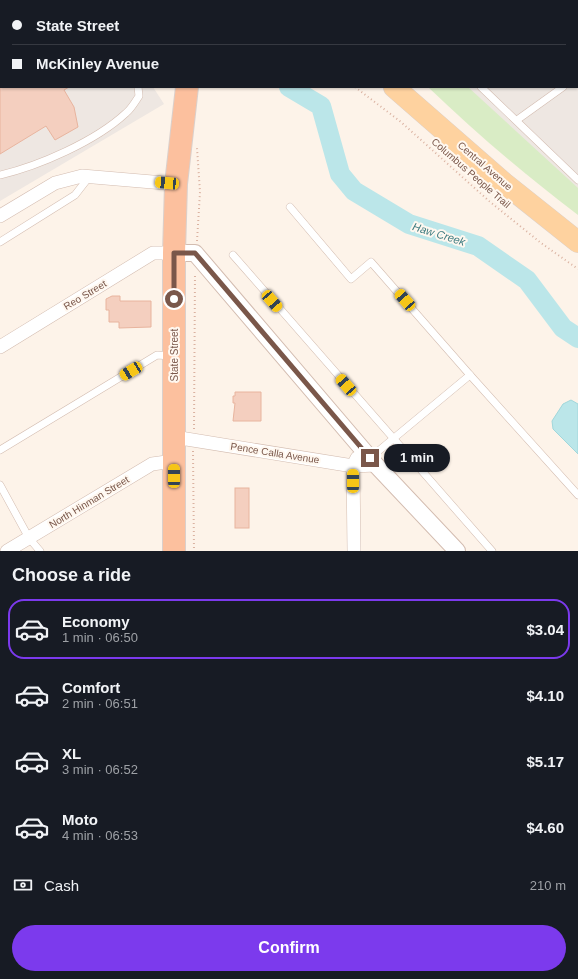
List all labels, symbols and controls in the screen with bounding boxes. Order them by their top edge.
text: State Street [36,17,119,34]
text: McKinley Avenue [36,55,159,72]
street label: Columbus People Trail [429,136,513,210]
street label: Central Avenue [456,139,515,193]
car [155,176,179,190]
water label: Haw Creek [411,220,467,248]
street label: Reo Street [62,278,109,312]
car [393,287,417,313]
car [260,288,284,314]
route start [165,290,183,308]
street label: State Street [169,328,180,381]
car [118,360,144,382]
car [334,372,358,398]
street label: Pence Calla Avenue [230,441,321,466]
callout: 1 min [384,444,450,472]
route end [361,449,379,467]
text: 1 min [400,450,434,465]
car [168,464,180,488]
car [347,469,359,493]
street label: North Hinman Street [47,474,131,530]
text: Choose a ride [12,565,131,585]
icon: car [14,611,50,647]
text: Economy [62,613,130,630]
text: $3.04 [526,621,564,638]
text: 1 min · 06:50 [62,630,138,645]
icon: car [14,677,50,713]
text: Comfort [62,679,120,696]
text: $4.10 [526,687,564,704]
text: 2 min · 06:51 [62,696,138,711]
icon: car [14,743,50,779]
text: XL [62,745,81,762]
text: $5.17 [526,753,564,770]
text: 3 min · 06:52 [62,762,138,777]
icon: car [14,809,50,845]
text: Moto [62,811,98,828]
text: $4.60 [526,819,564,836]
text: 4 min · 06:53 [62,828,138,843]
icon: cash [12,874,34,896]
text: Cash [44,877,79,894]
text: 210 m [530,878,566,893]
button: Confirm [12,925,566,971]

